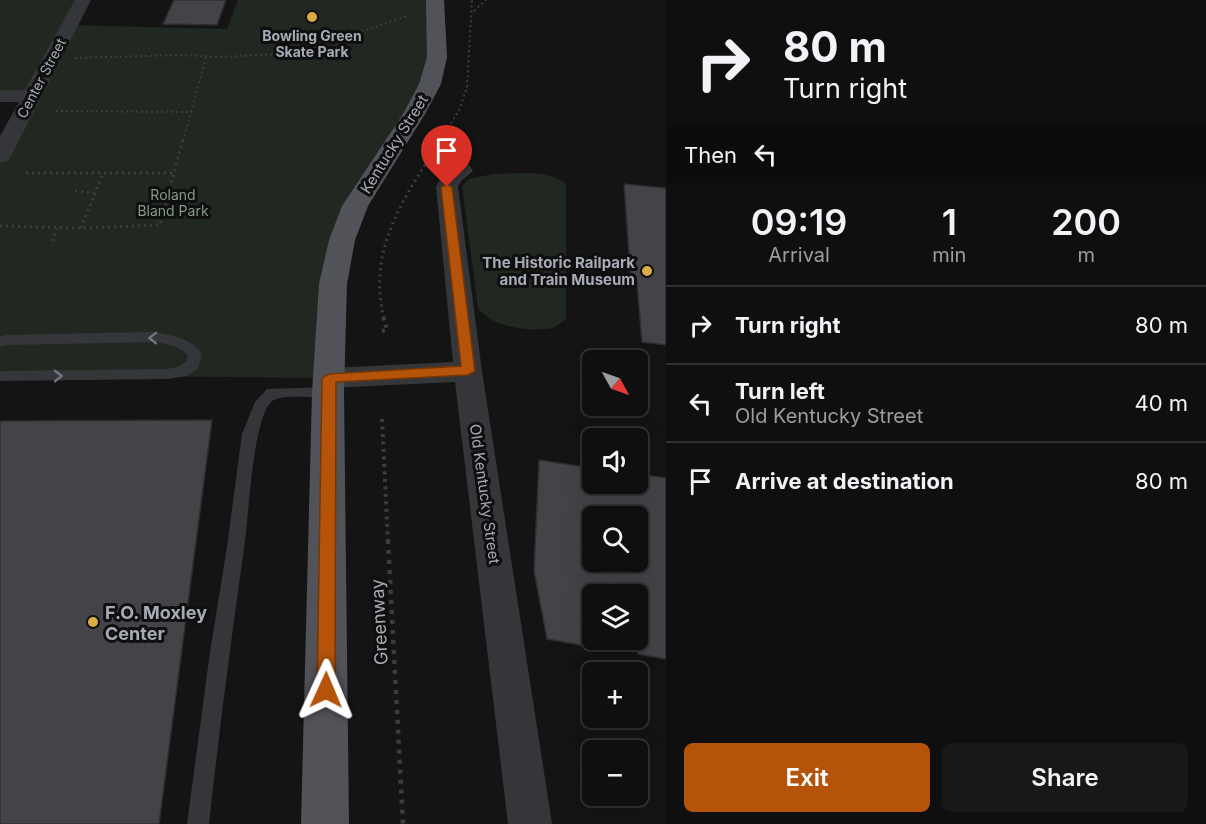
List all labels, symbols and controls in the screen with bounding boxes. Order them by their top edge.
marker: Bowling Green Skate Park [305,10,319,24]
text: 80 m [783,21,887,72]
icon: right [684,24,762,102]
place label: Bowling Green Skate Park [262,27,362,60]
street label: Center Street [13,35,69,121]
text: Turn right [783,72,907,105]
street label: Kentucky Street [356,91,432,197]
pin [421,125,472,187]
icon: arrive [430,134,463,167]
icon: left [749,138,782,171]
text: Then [684,142,737,168]
park label: Roland Bland Park [137,186,209,219]
text: 09:19 [751,200,847,244]
text: 1 [942,200,957,244]
text: 200 [1051,200,1121,244]
text: Arrival [768,243,830,267]
text: min [932,243,966,267]
text: m [1077,243,1095,267]
place label: The Historic Railpark and Train Museum [482,253,635,289]
marker: The Historic Railpark and Train Museum [640,264,654,278]
icon: right [684,309,717,342]
text: Turn right [735,312,841,338]
text: 80 m [1135,312,1188,338]
one-way arrow [148,332,157,344]
north arrow [582,350,648,416]
map controls [582,350,648,806]
one-way arrow [54,369,63,382]
text: Turn left [735,378,825,404]
icon: left [684,387,717,420]
text: 40 m [1134,390,1188,416]
text: Old Kentucky Street [735,404,923,428]
street label: Old Kentucky Street [466,423,504,565]
button: sound [582,428,648,494]
icon: arrive [684,465,717,498]
text: Arrive at destination [735,468,954,494]
text: 80 m [1135,468,1188,494]
button: search [582,506,648,572]
street label: Greenway [366,578,392,666]
button: layers [582,584,648,650]
place label: F.O. Moxley Center [105,602,207,644]
marker: F.O. Moxley Center [86,615,100,629]
position arrow [294,658,358,722]
button: + [582,662,648,728]
button: − [582,740,648,806]
button: Exit [684,743,930,812]
button: Share [942,743,1188,812]

